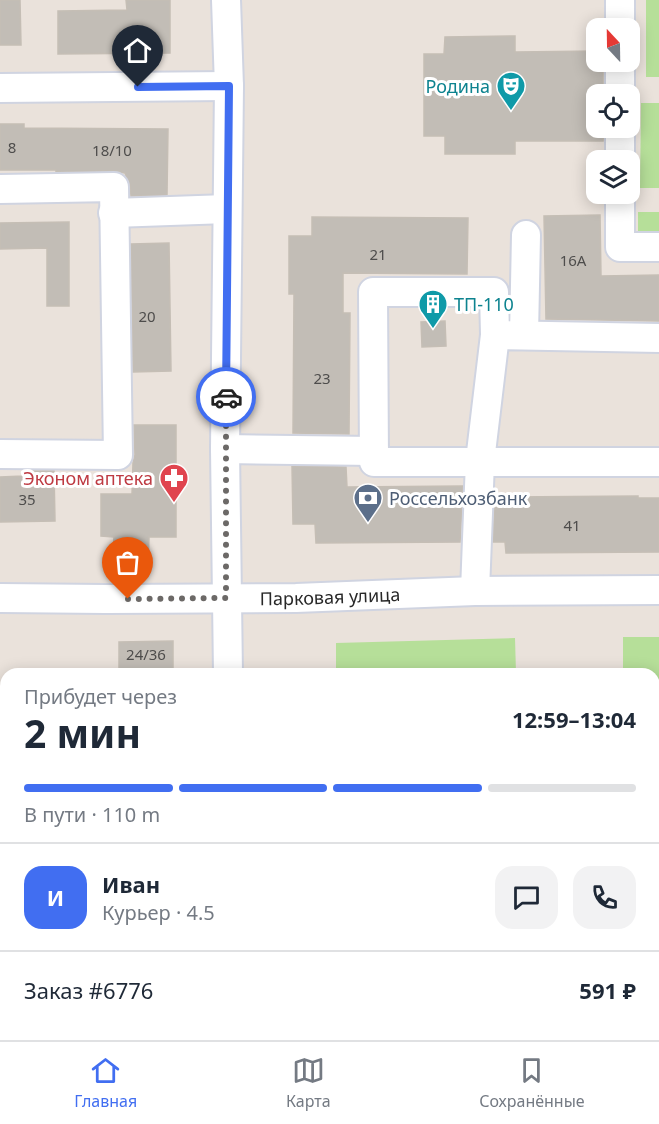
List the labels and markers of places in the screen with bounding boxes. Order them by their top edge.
pin [112,25,163,87]
theatre icon: Родина [495,70,527,112]
place label: Родина [426,74,490,98]
building icon: ТП-110 [417,288,449,330]
place label: ТП-110 [454,292,514,316]
pharmacy icon: Эконом аптека [158,462,190,504]
place label: Эконом аптека [23,466,153,490]
bank icon: Россельхозбанк [352,482,384,524]
place label: Россельхозбанк [389,486,528,510]
pin [102,537,153,599]

